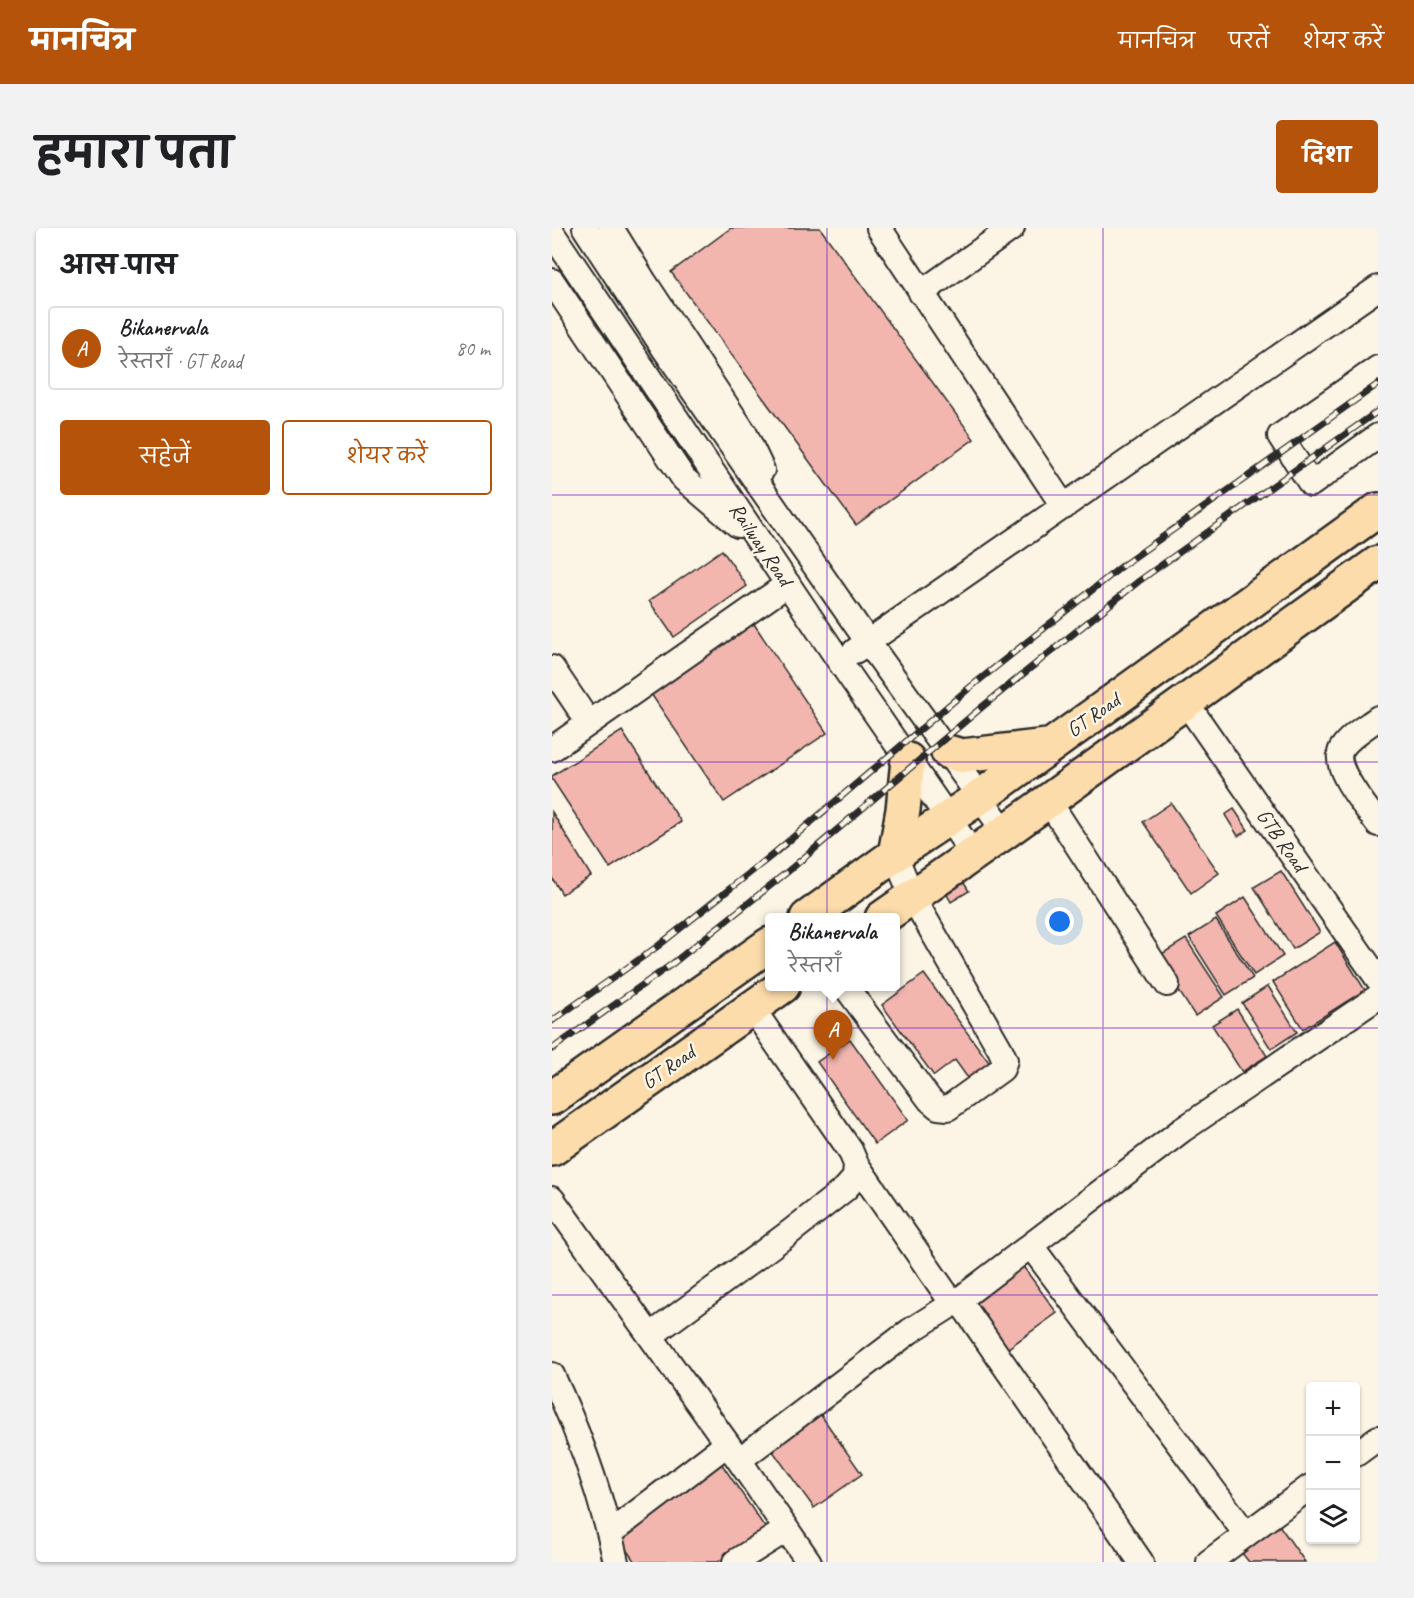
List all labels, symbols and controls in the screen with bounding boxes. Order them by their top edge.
text: मानचित्र [30,23,134,58]
text: मानचित्र [1118,28,1195,54]
text: परतें [1228,28,1270,54]
text: शेयर करें [1303,28,1384,54]
button: दिशा [1276,120,1378,193]
text: हमारा पता [36,127,233,180]
text: आस-पास [60,249,177,282]
text: Bikanervala [119,314,207,342]
text: A [76,336,87,361]
text: 80 m [456,336,490,361]
text: रेस्तराँ · GT Road [119,349,242,374]
button: सहेजें [60,420,270,495]
button: शेयर करें [282,420,492,495]
street label: Railway Road [724,498,800,594]
street label: GT Road [1061,685,1128,743]
street label: GTB Road [1251,804,1315,879]
your location [1045,907,1074,936]
popup [765,913,900,991]
text: Bikanervala [788,918,877,946]
text: रेस्तराँ [788,953,841,978]
pin: A [814,1010,852,1060]
street label: GT Road [636,1037,703,1095]
map controls [1306,1382,1360,1544]
button: + [1306,1382,1360,1436]
button: − [1306,1436,1360,1490]
button: layers [1306,1490,1360,1544]

